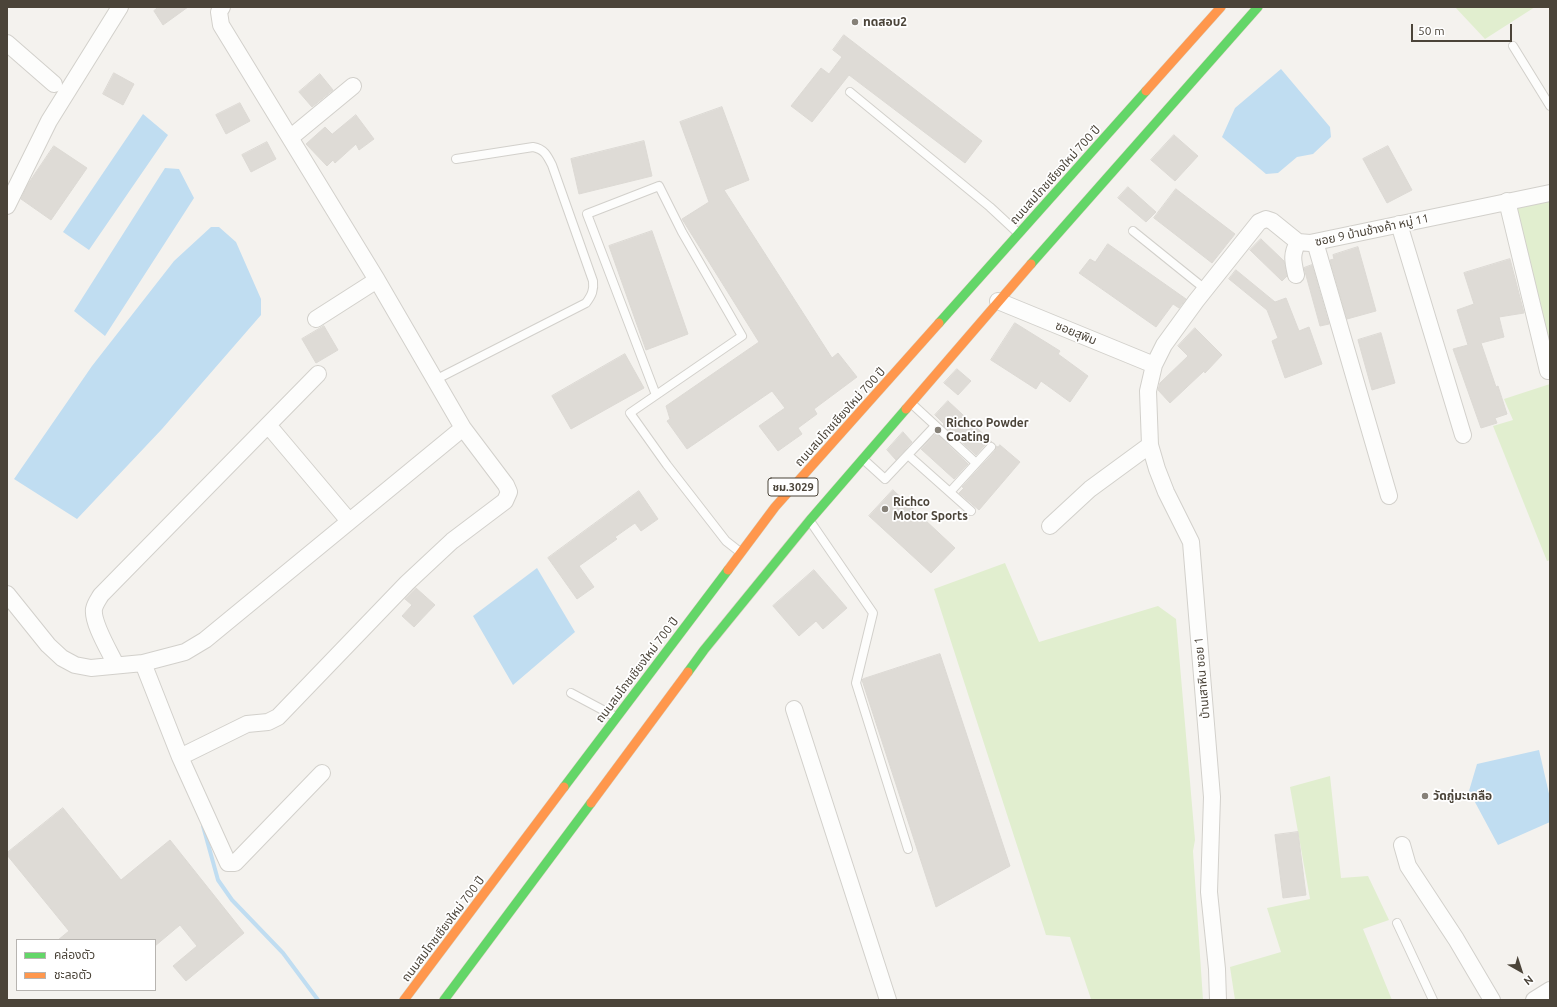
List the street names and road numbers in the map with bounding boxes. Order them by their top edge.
street label: ถนนสมโภชเชียงใหม่ 700 ปี [1007,123,1103,227]
street label: ซอย 9 บ้านช้างค้า หมู่ 11 [1314,211,1430,249]
street label: ซอยสุพิม [1053,318,1099,348]
street label: ถนนสมโภชเชียงใหม่ 700 ปี [792,365,888,469]
road number: ชม.3029 [768,478,818,496]
street label: ถนนสมโภชเชียงใหม่ 700 ปี [593,614,681,726]
street label: บ้านเสาหิน ซอย 1 [1191,637,1213,719]
street label: ถนนสมโภชเชียงใหม่ 700 ปี [399,873,487,985]

